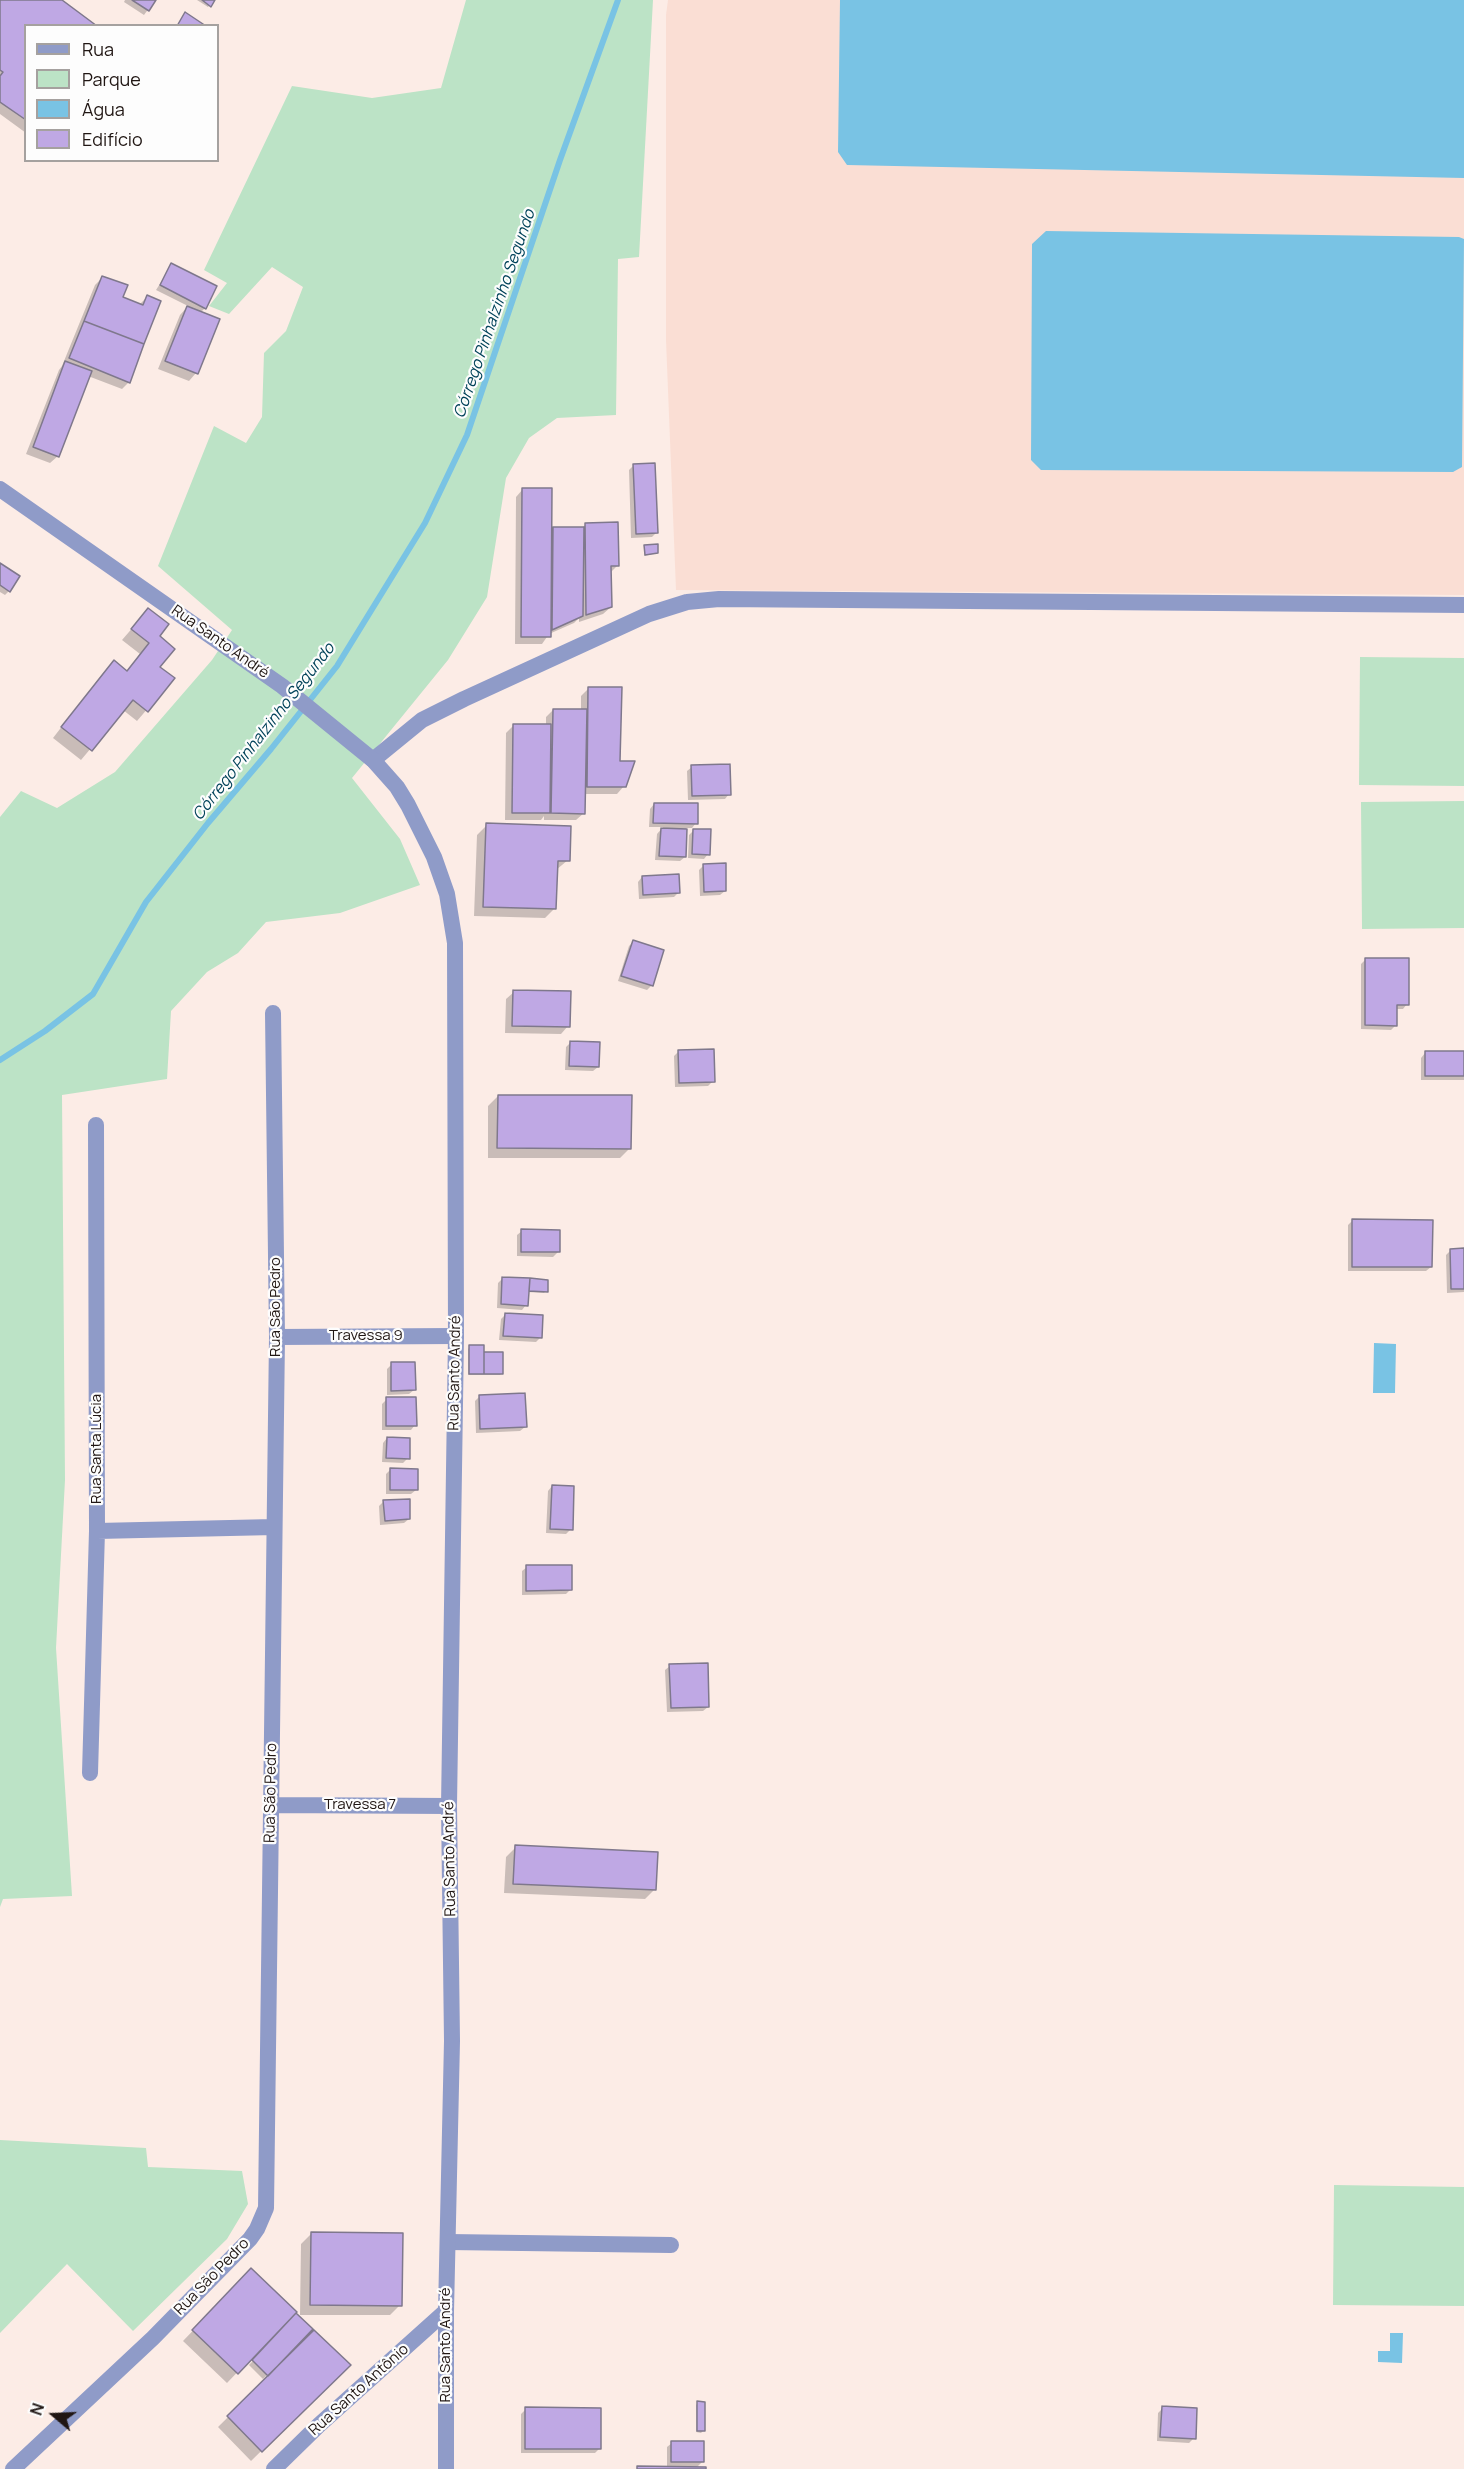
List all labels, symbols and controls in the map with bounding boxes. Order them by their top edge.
legend [24,24,219,162]
text: Rua [82,37,114,61]
text: Parque [82,67,141,91]
text: Água [82,97,125,121]
text: Edifício [82,127,143,151]
water label: Córrego Pinhalzinho Segundo [450,207,540,421]
street label: Rua Santo André [168,602,272,682]
water label: Córrego Pinhalzinho Segundo [189,640,339,824]
street label: Rua São Pedro [267,1257,285,1357]
street label: Rua Santo André [445,1315,465,1431]
street label: Travessa 9 [329,1327,403,1345]
street label: Rua Santa Lúcia [88,1394,106,1504]
street label: Rua São Pedro [261,1743,281,1843]
street label: Travessa 7 [324,1796,396,1814]
street label: Rua Santo André [440,1801,460,1917]
street label: Rua São Pedro [171,2235,253,2319]
street label: Rua Santo André [437,2287,455,2403]
street label: Rua Santo Antônio [305,2340,413,2440]
north arrow [24,2385,84,2445]
text: N [25,2400,49,2418]

